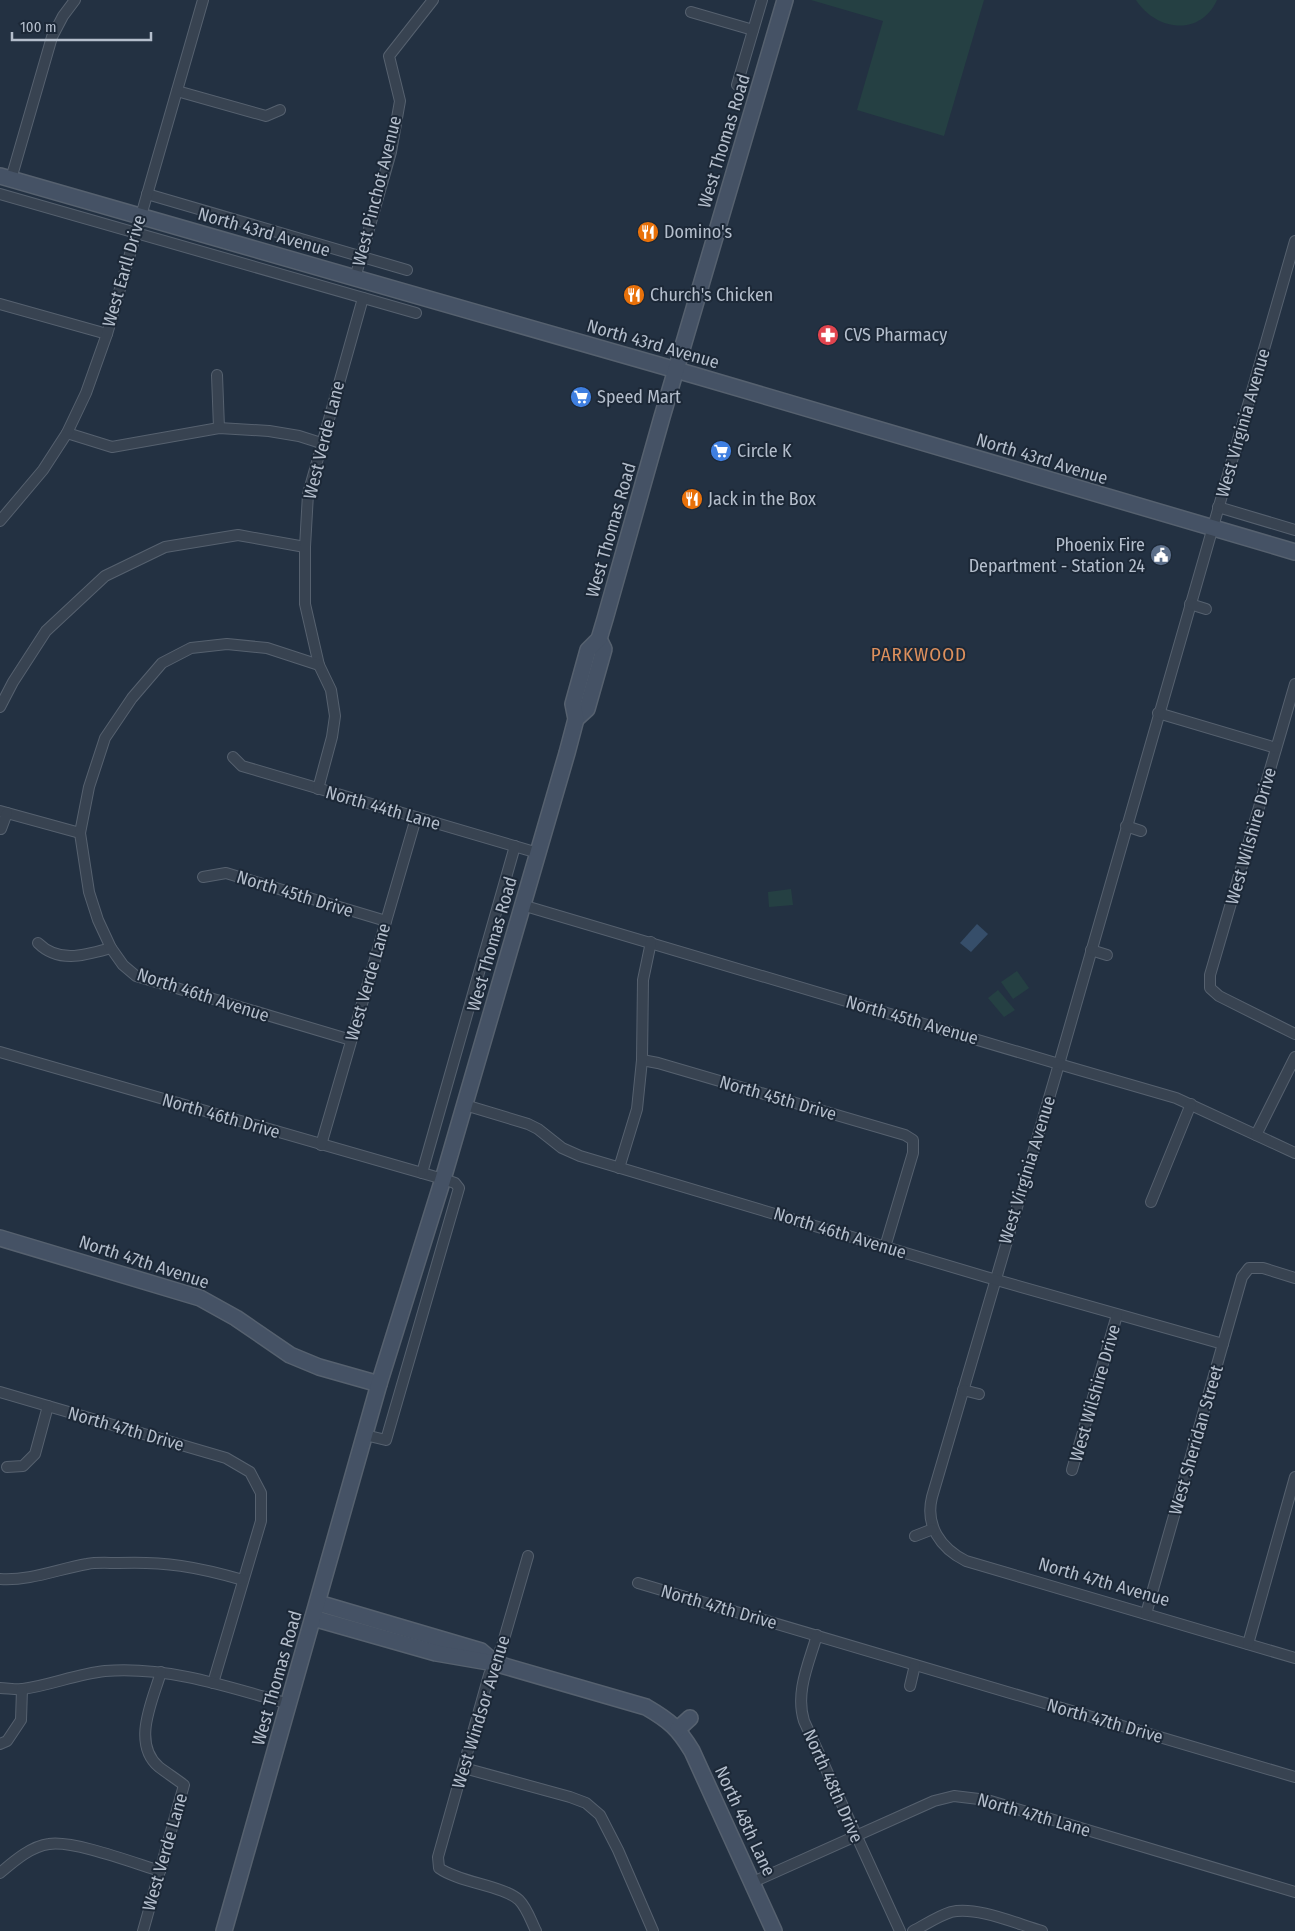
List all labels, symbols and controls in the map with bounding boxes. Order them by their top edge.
scale bar [12,10,151,42]
text: 100 m [20,18,57,36]
street label: West Thomas Road [693,71,755,211]
street label: West Pinchot Avenue [348,113,406,269]
street label: North 43rd Avenue [195,203,333,261]
street label: West Earll Drive [98,213,150,329]
restaurant icon: Domino's [636,220,660,244]
place label: Domino's [664,221,733,243]
restaurant icon: Church's Chicken [622,283,646,307]
place label: Church's Chicken [650,284,773,306]
street label: North 43rd Avenue [584,315,722,373]
pharmacy icon: CVS Pharmacy [816,323,840,347]
place label: CVS Pharmacy [844,324,947,346]
street label: West Virginia Avenue [1211,346,1275,500]
street label: West Verde Lane [299,378,349,501]
supermarket icon: Speed Mart [569,385,593,409]
place label: Speed Mart [597,386,681,408]
street label: North 43rd Avenue [973,429,1111,490]
supermarket icon: Circle K [709,439,733,463]
place label: Circle K [737,440,792,462]
street label: West Thomas Road [581,460,641,600]
restaurant icon: Jack in the Box [680,487,704,511]
place label: Jack in the Box [708,488,816,510]
place label: Phoenix Fire Department - Station 24 [969,534,1145,577]
public building icon: Phoenix Fire Department - Station 24 [1149,543,1173,567]
district label: PARKWOOD [871,643,967,666]
street label: West Wilshire Drive [1221,765,1281,907]
street label: North 44th Lane [323,781,443,835]
street label: North 45th Drive [234,866,356,922]
street label: West Thomas Road [462,874,522,1014]
street label: West Verde Lane [341,921,395,1043]
street label: North 46th Avenue [134,963,272,1027]
street label: North 45th Avenue [843,991,981,1049]
street label: North 45th Drive [717,1071,839,1125]
street label: North 46th Drive [160,1089,283,1143]
street label: West Virginia Avenue [994,1093,1060,1247]
street label: North 46th Avenue [771,1202,909,1264]
street label: North 47th Avenue [76,1231,212,1293]
street label: West Wilshire Drive [1065,1322,1125,1464]
street label: West Sheridan Street [1164,1363,1228,1517]
street label: North 47th Drive [65,1402,187,1456]
street label: North 47th Avenue [1036,1553,1172,1611]
street label: North 47th Drive [658,1580,780,1634]
street label: West Thomas Road [247,1608,307,1748]
street label: West Windsor Avenue [447,1633,515,1791]
street label: North 47th Drive [1044,1694,1166,1748]
street label: North 48th Drive [798,1726,868,1846]
street label: North 48th Lane [710,1763,780,1880]
street label: North 47th Lane [975,1788,1093,1842]
street label: West Verde Lane [138,1791,192,1913]

